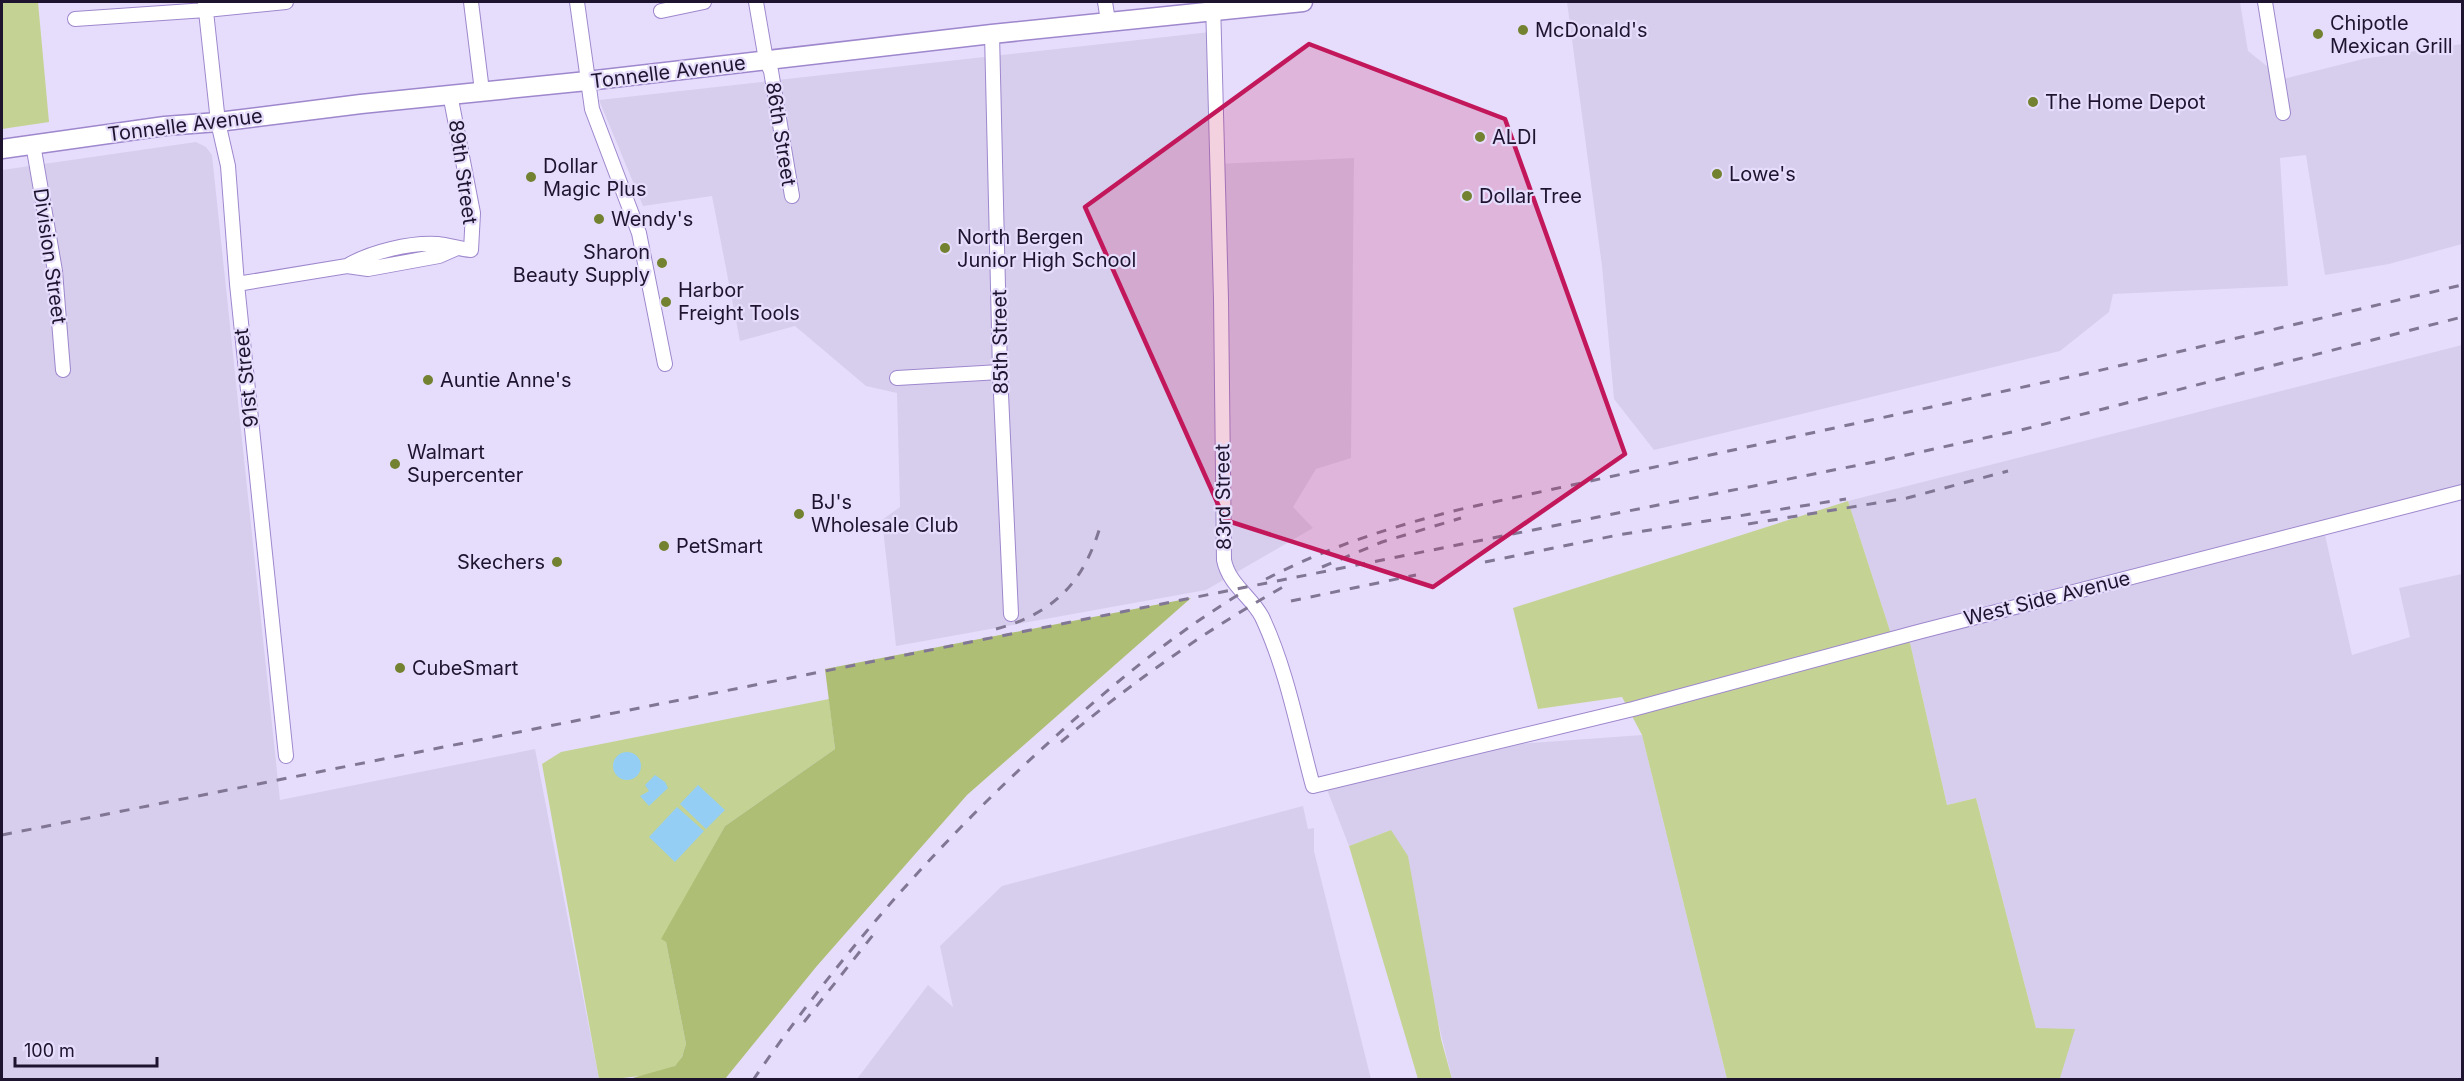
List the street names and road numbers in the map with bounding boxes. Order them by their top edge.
street label: Tonnelle Avenue [589,51,747,93]
street label: 86th Street [761,80,801,188]
street label: Tonnelle Avenue [106,104,264,146]
street label: 89th Street [444,118,482,226]
street label: Division Street [29,187,71,326]
street label: 85th Street [987,289,1013,395]
street label: 91st Street [229,327,263,429]
street label: 83rd Street [1210,443,1236,550]
street label: West Side Avenue [1961,566,2133,630]

